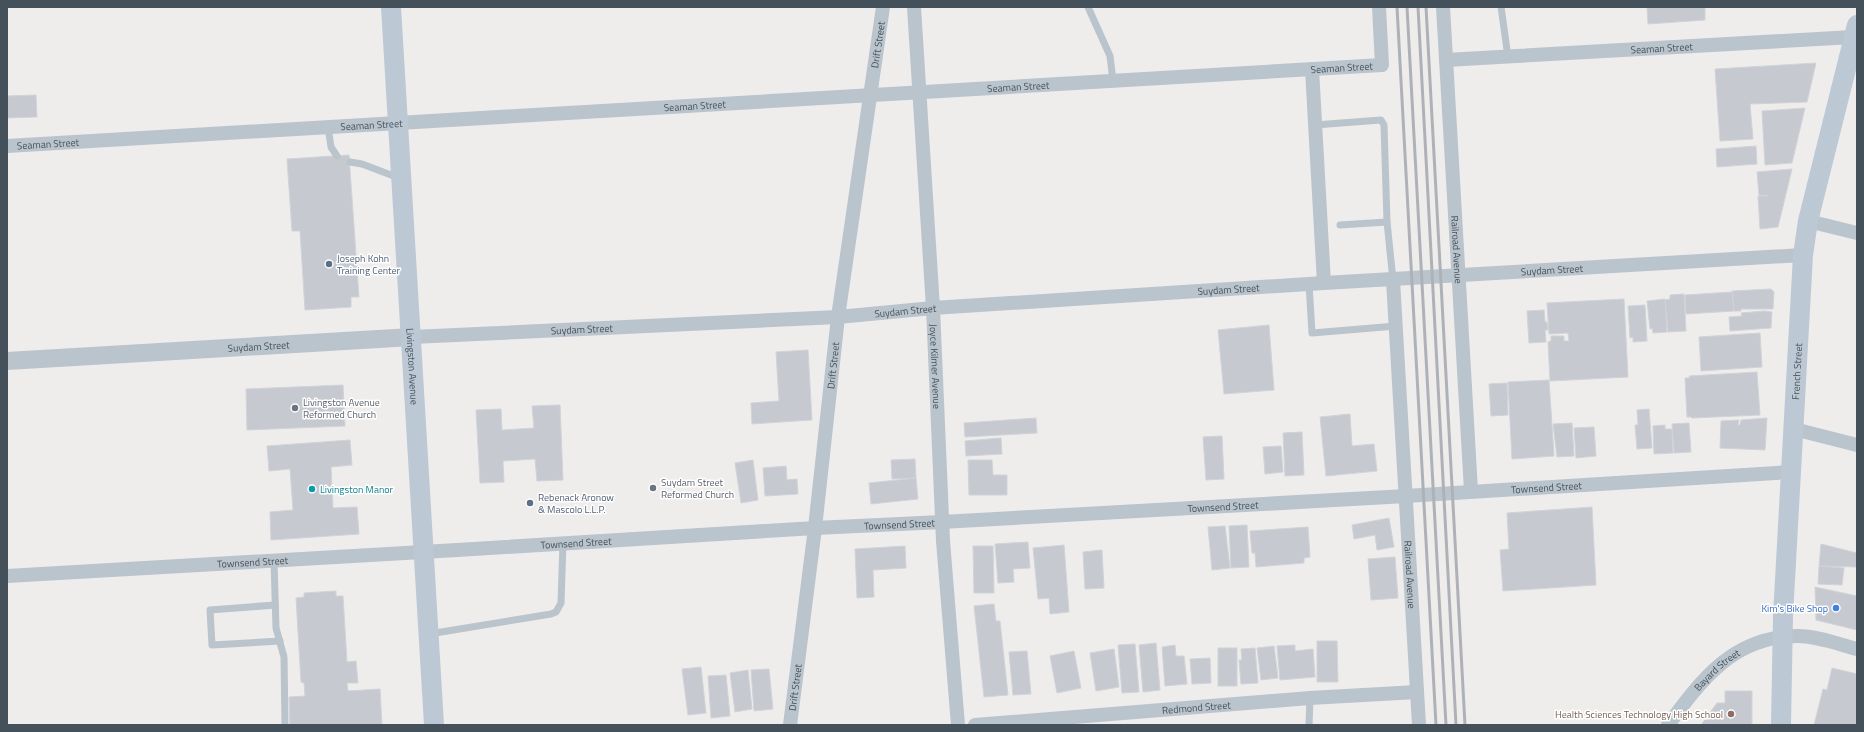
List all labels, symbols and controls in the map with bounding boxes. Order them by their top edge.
street label: Drift Street [867,20,889,69]
street label: Seaman Street [1630,39,1694,58]
street label: Seaman Street [1310,59,1374,77]
street label: Seaman Street [987,78,1050,96]
street label: Seaman Street [663,97,727,115]
street label: Seaman Street [340,116,403,134]
street label: Seaman Street [16,135,80,153]
street label: Railroad Avenue [1447,215,1466,284]
place label: Joseph Kohn Training Center [337,251,401,278]
marker: Joseph Kohn Training Center [324,259,334,269]
street label: Suydam Street [1520,261,1584,279]
street label: Suydam Street [1197,280,1261,299]
street label: Suydam Street [874,301,937,322]
street label: Suydam Street [550,321,614,338]
street label: Joyce Kilmer Avenue [926,324,944,409]
street label: Livingston Avenue [402,328,422,405]
street label: Suydam Street [227,337,291,356]
street label: Drift Street [823,341,843,390]
street label: French Street [1788,342,1806,400]
place label: Livingston Avenue Reformed Church [303,395,380,422]
marker: Livingston Avenue Reformed Church [290,403,300,413]
place label: Suydam Street Reformed Church [661,475,734,502]
street label: Townsend Street [1511,478,1583,497]
place label: Livingston Manor [320,482,394,497]
marker: Suydam Street Reformed Church [648,483,658,493]
marker: Livingston Manor [307,484,317,494]
place label: Rebenack Aronow & Mascolo L.L.P. [538,490,614,517]
street label: Townsend Street [1187,497,1259,516]
marker: Rebenack Aronow & Mascolo L.L.P. [525,498,535,508]
street label: Townsend Street [864,515,936,534]
street label: Townsend Street [540,533,612,553]
street label: Railroad Avenue [1400,540,1419,609]
street label: Townsend Street [217,553,289,572]
place label: Kim's Bike Shop [1761,601,1828,616]
marker: Kim's Bike Shop [1831,603,1841,613]
street label: Bayard Street [1690,645,1743,694]
street label: Drift Street [785,663,806,712]
street label: Redmond Street [1161,697,1232,718]
place label: Health Sciences Technology High School [1555,707,1723,722]
marker: Health Sciences Technology High School [1726,709,1736,719]

